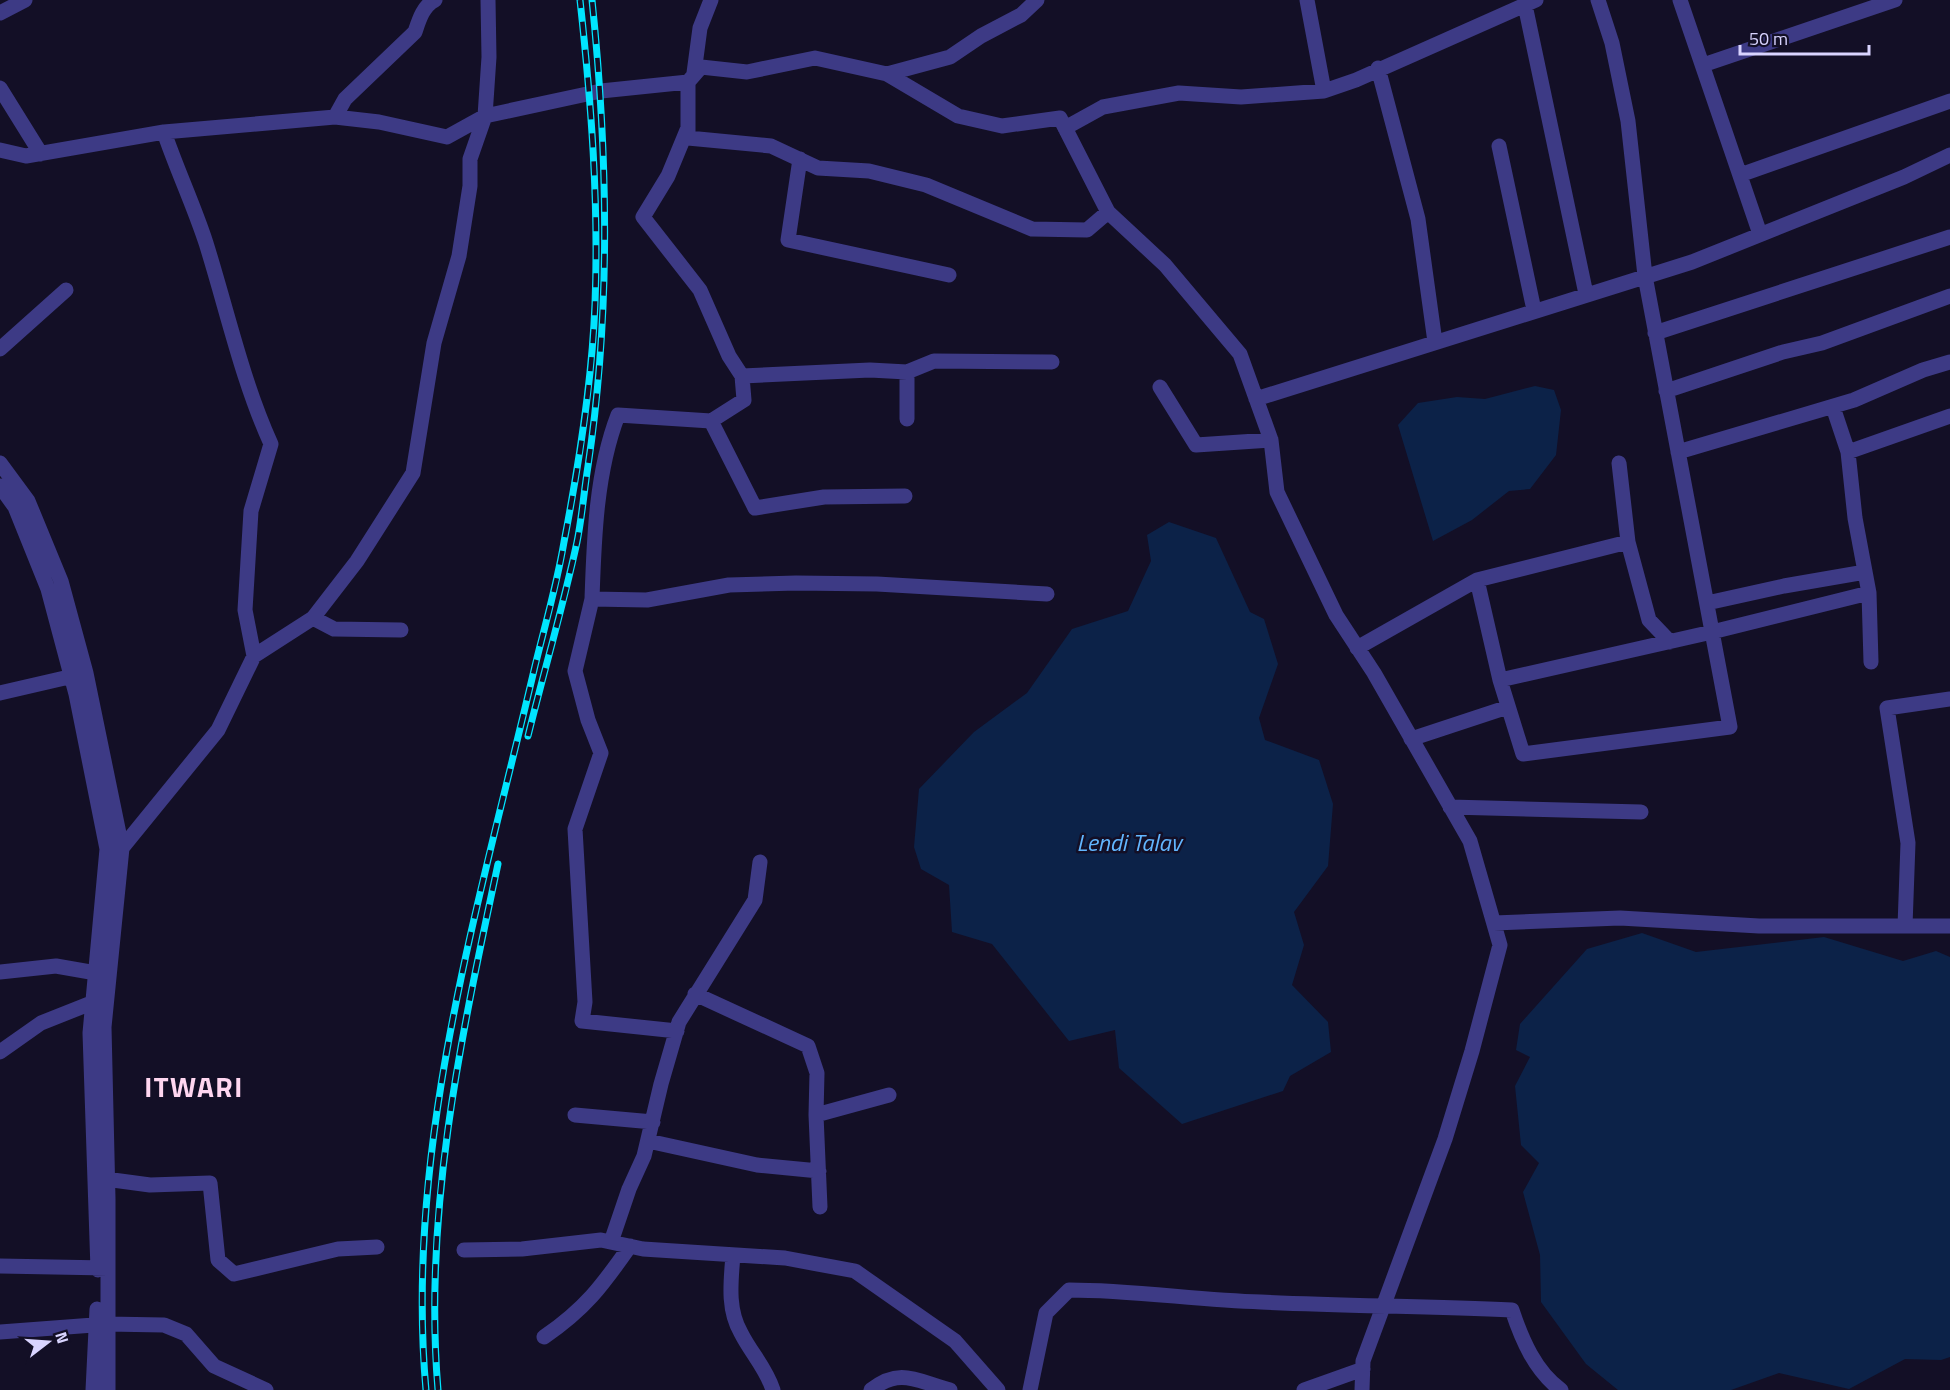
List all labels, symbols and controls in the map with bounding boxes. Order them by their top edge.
scale bar [1740,18,1869,56]
text: 50 m [1749,25,1788,52]
water label: Lendi Talav [1077,824,1184,860]
district label: ITWARI [144,1065,244,1108]
north arrow [18,1312,78,1372]
text: N [49,1329,75,1346]

